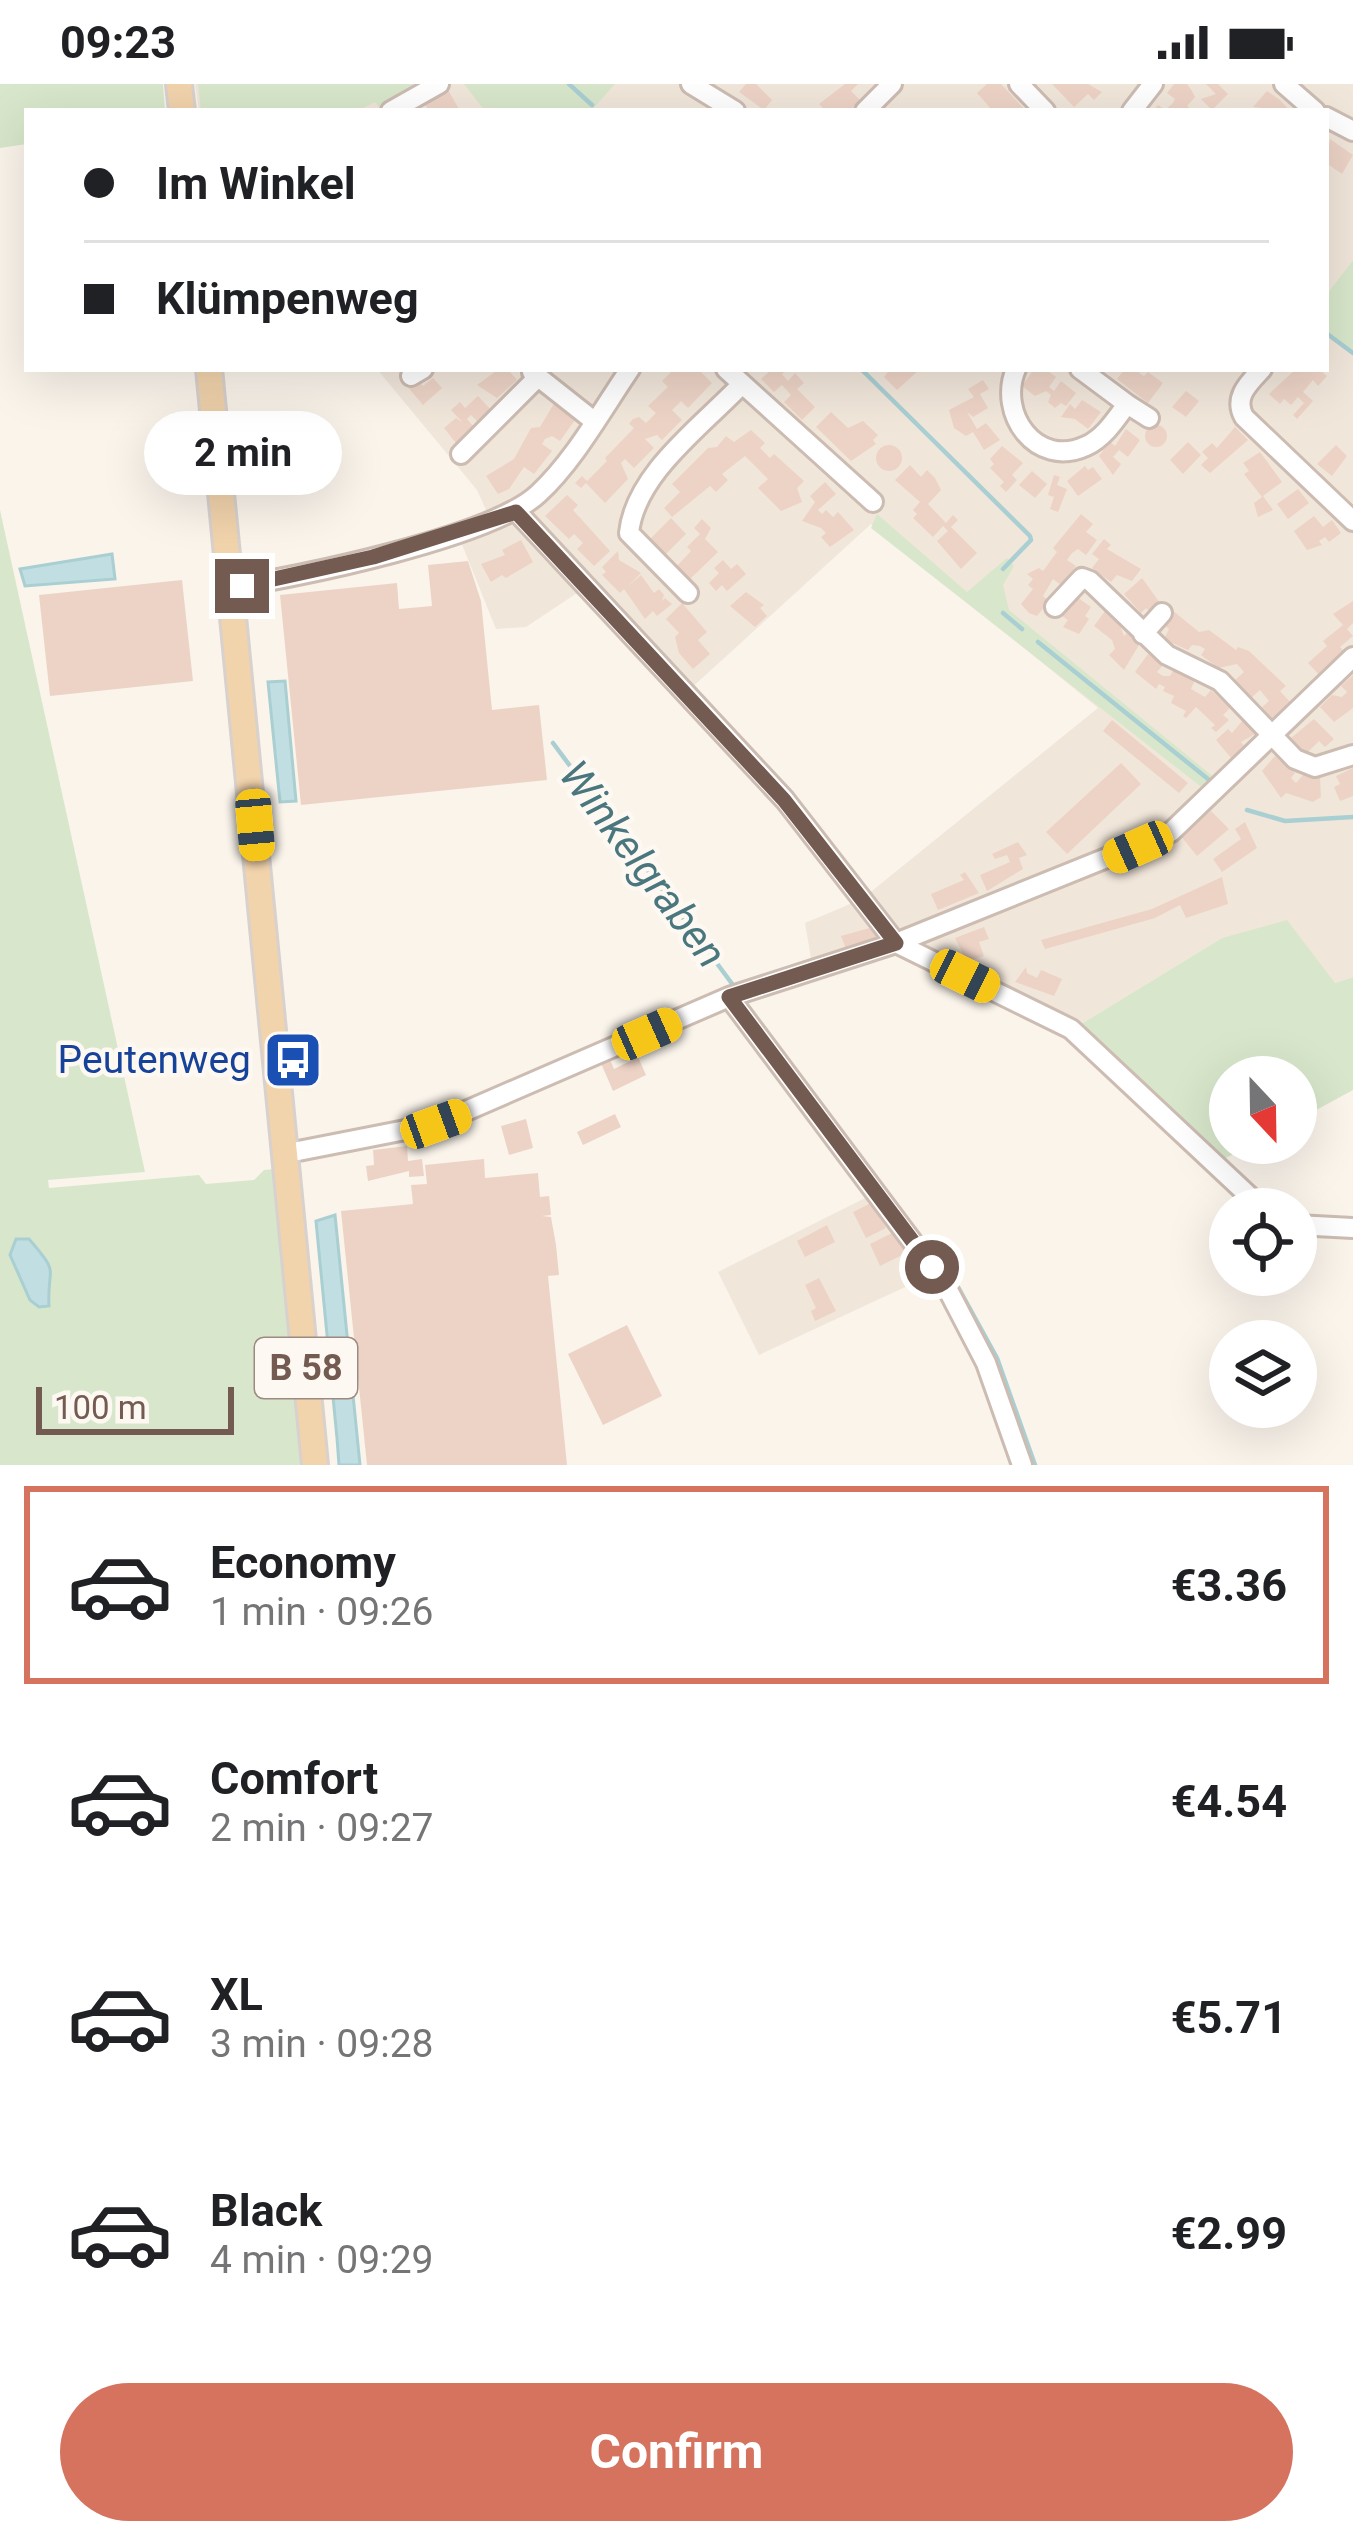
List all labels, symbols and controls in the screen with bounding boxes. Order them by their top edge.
text: 09:23 [60,16,176,69]
text: Im Winkel [156,157,356,210]
text: Klümpenweg [156,272,419,325]
callout: 2 min [143,412,341,496]
text: 2 min [194,430,292,476]
route end [215,559,269,613]
water label: Winkelgraben [550,751,736,977]
car [234,788,276,862]
car [1098,816,1178,878]
car [925,944,1005,1008]
car [607,1003,687,1065]
bus stop icon: Peutenweg [262,1029,324,1091]
place label: Peutenweg [58,1037,251,1083]
north arrow [1209,1056,1317,1164]
map controls [1209,1056,1317,1428]
car [396,1095,476,1153]
button: locate [1209,1188,1317,1296]
route start [905,1240,959,1294]
button: layers [1209,1320,1317,1428]
road number: B 58 [255,1338,357,1398]
scale bar [36,1381,234,1434]
text: 100 m [54,1388,147,1427]
icon: car [66,1531,174,1639]
text: Economy [210,1536,396,1589]
text: €3.36 [1171,1559,1287,1612]
text: 1 min · 09:26 [210,1589,433,1635]
icon: car [66,1747,174,1855]
text: Comfort [210,1752,378,1805]
text: €4.54 [1171,1775,1287,1828]
text: 2 min · 09:27 [210,1805,433,1851]
icon: car [66,1963,174,2071]
text: XL [210,1968,263,2021]
text: €5.71 [1171,1991,1287,2044]
text: 3 min · 09:28 [210,2021,433,2067]
icon: car [66,2179,174,2287]
text: Black [210,2184,322,2237]
text: €2.99 [1171,2207,1287,2260]
text: 4 min · 09:29 [210,2237,433,2283]
button: Confirm [60,2383,1293,2521]

